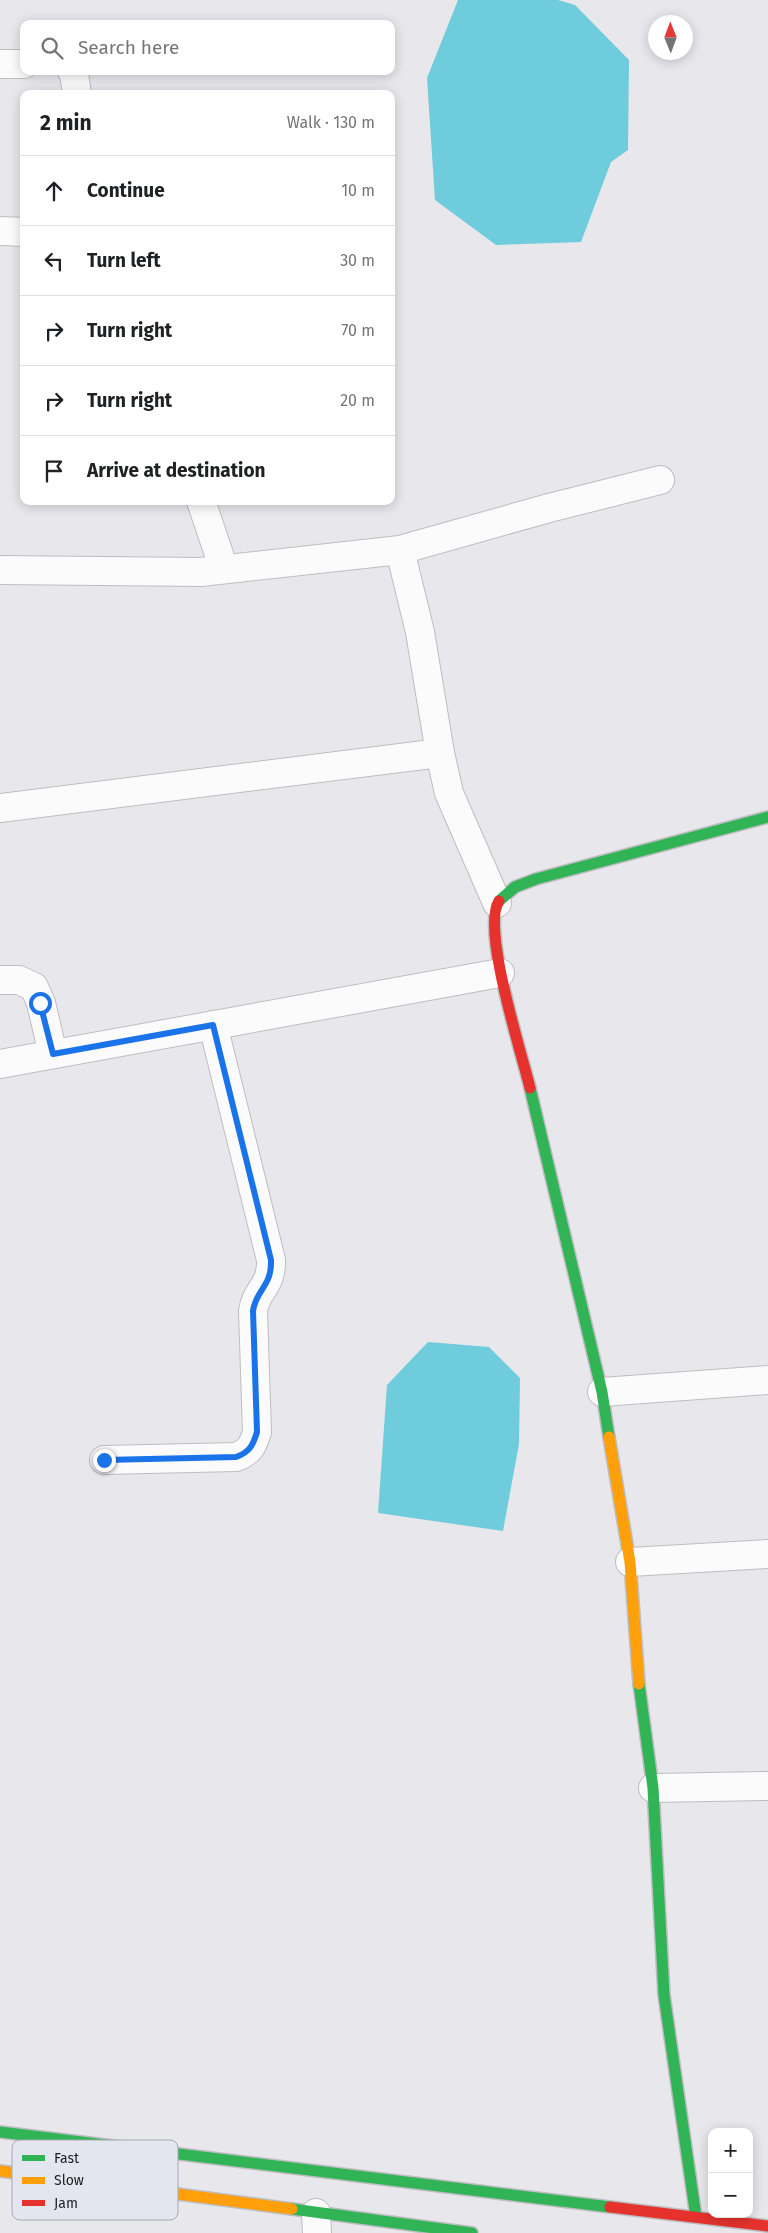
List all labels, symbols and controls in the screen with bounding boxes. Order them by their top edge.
north arrow [648,15,693,60]
search box [20,20,395,75]
icon: search [38,34,66,62]
text: Search here [78,36,179,59]
text: 2 min [40,110,92,136]
text: Walk · 130 m [287,113,375,132]
icon: ahead [40,177,68,205]
text: Continue [87,179,165,202]
text: 10 m [341,181,375,200]
icon: left [40,247,68,275]
text: Turn left [87,249,161,272]
text: 30 m [340,251,375,270]
icon: right [40,317,68,345]
text: Turn right [87,319,172,342]
text: 70 m [341,321,375,340]
icon: right [40,387,68,415]
text: Turn right [87,389,172,412]
text: 20 m [340,391,375,410]
icon: arrive [40,457,68,485]
text: Arrive at destination [87,459,266,482]
route start [29,992,52,1015]
route end [93,1449,116,1472]
map controls [708,2128,753,2218]
button: + [708,2128,753,2173]
legend [12,2140,178,2220]
text: Fast [54,2150,80,2167]
text: Slow [54,2172,84,2189]
button: − [708,2173,753,2218]
text: Jam [54,2195,78,2212]

